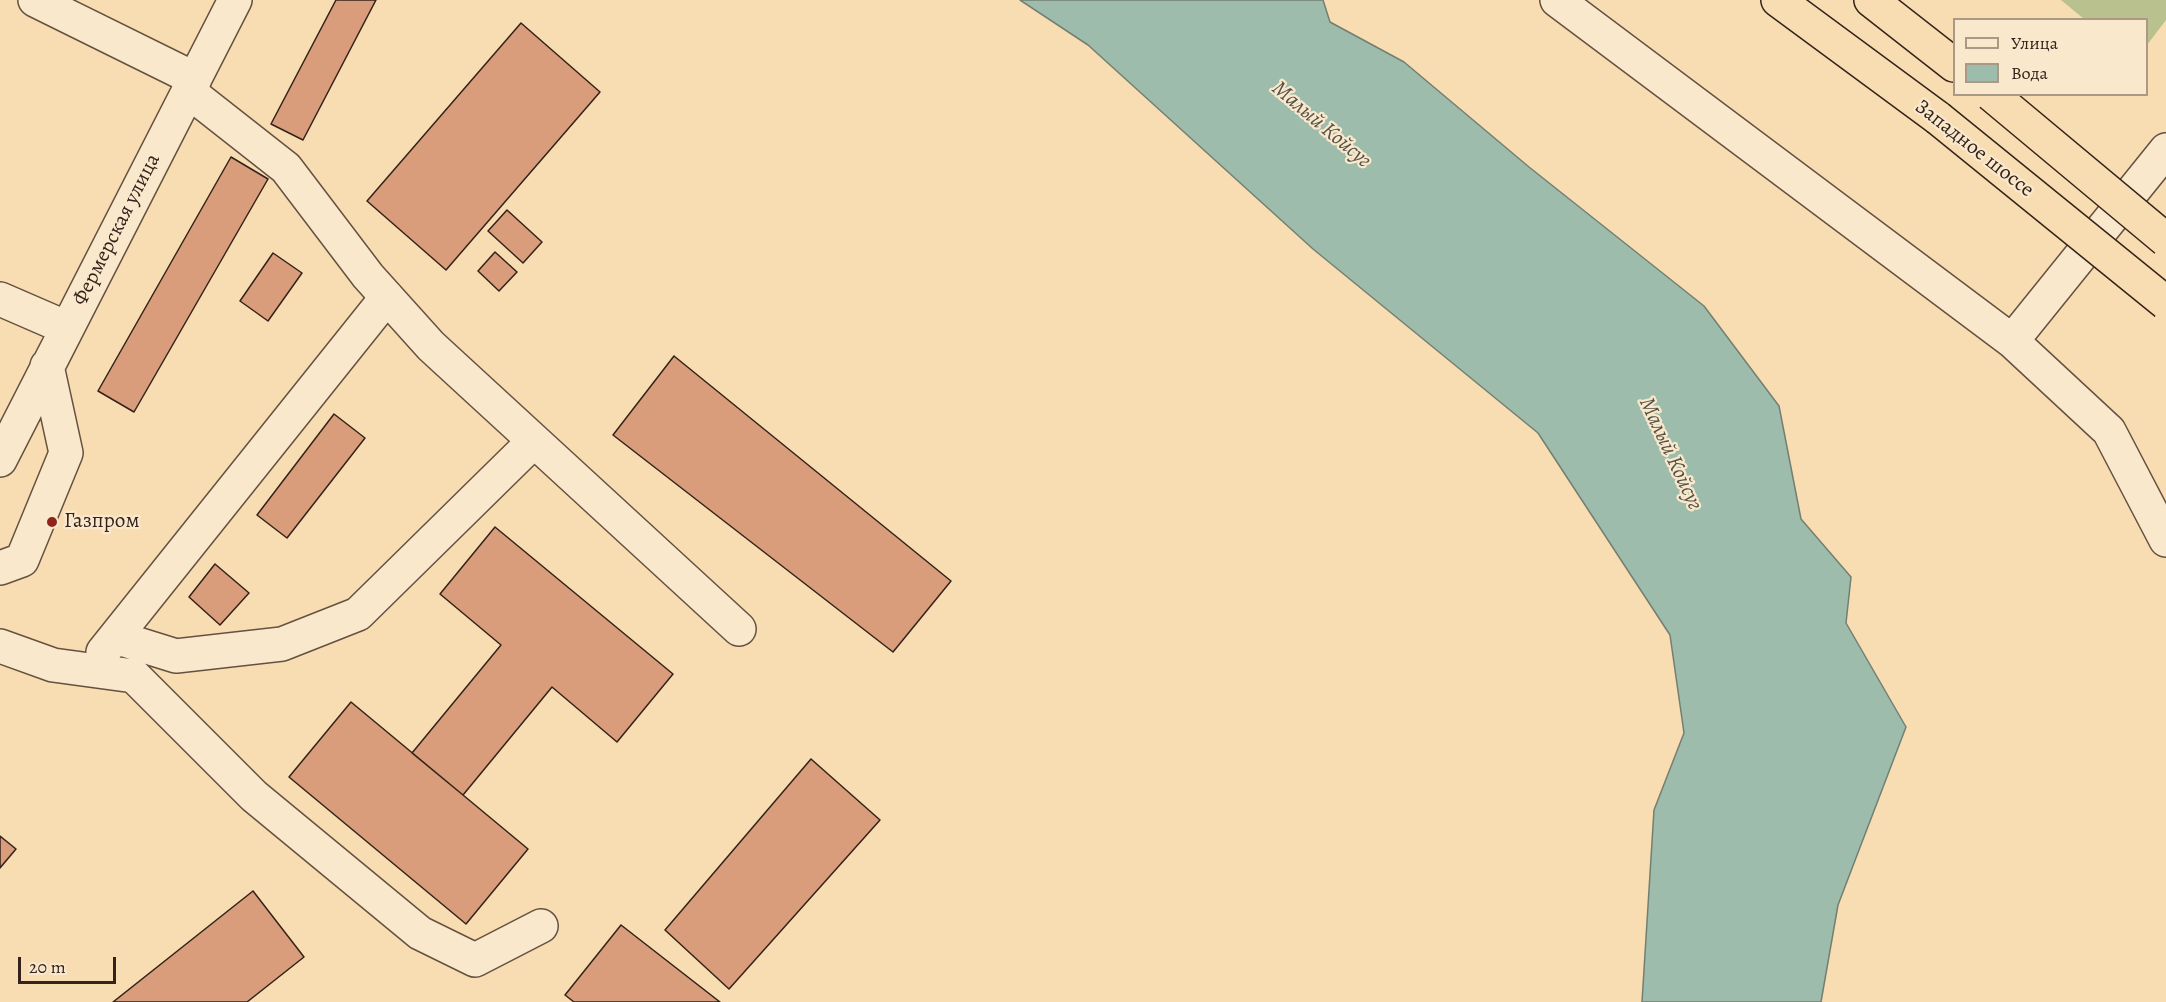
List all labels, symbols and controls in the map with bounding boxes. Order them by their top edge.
legend [1953,18,2148,96]
text: Улица [2011,31,2058,55]
text: Вода [2011,61,2048,85]
water label: Малый Койсуг [1266,76,1376,174]
street label: Западное шоссе [1909,95,2039,203]
street label: Фермерская улица [68,150,166,310]
water label: Малый Койсуг [1632,393,1708,515]
place label: Газпром [64,509,139,535]
marker: Газпром [45,515,59,529]
scale bar [21,945,118,983]
text: 20 m [29,955,66,979]

